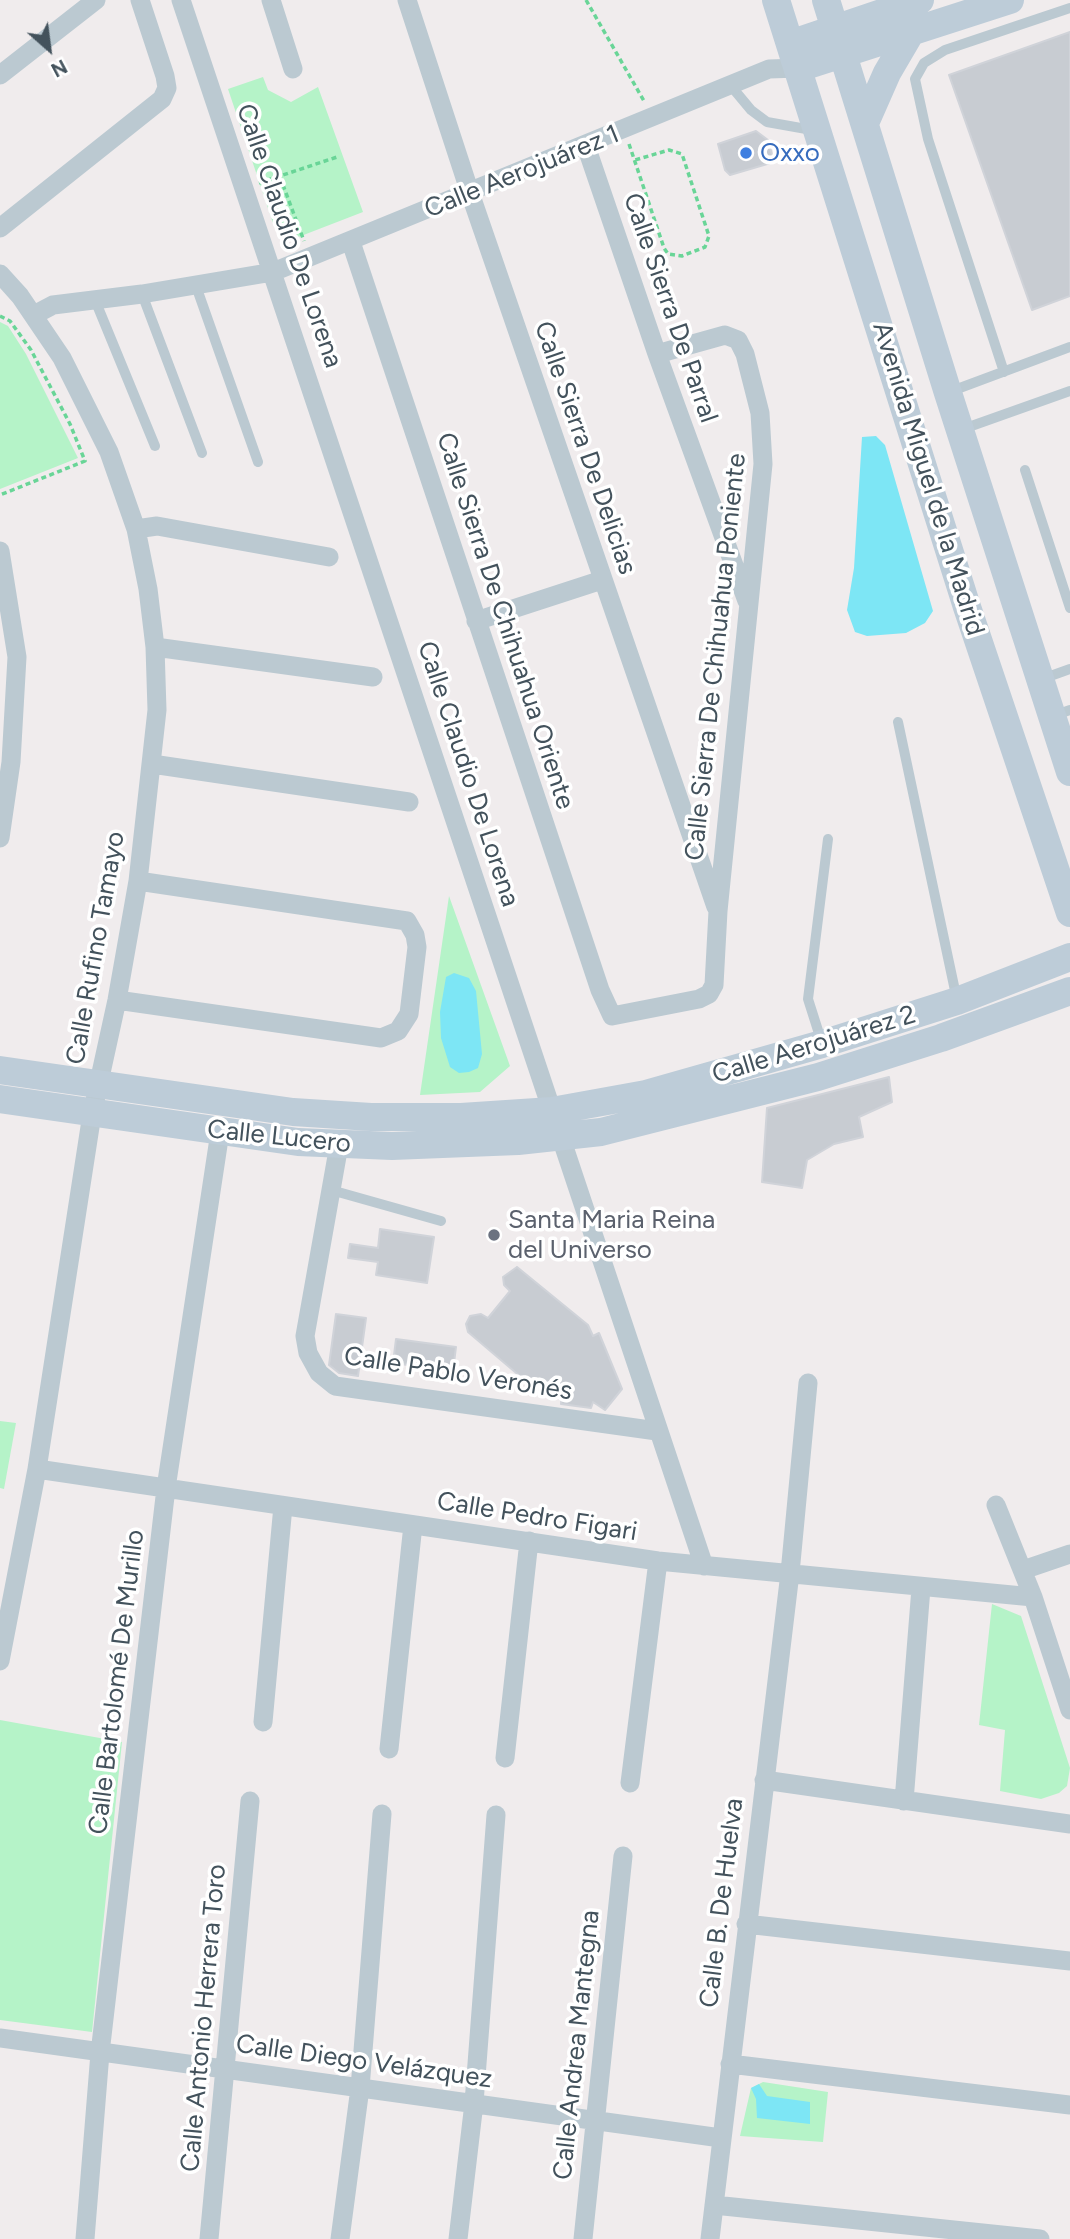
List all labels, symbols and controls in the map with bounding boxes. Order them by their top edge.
north arrow [14,14,84,84]
text: N [47,54,71,82]
street label: Calle Claudio De Lorena [229,100,349,372]
street label: Calle Aerojuárez 1 [420,119,624,225]
place label: Oxxo [760,137,820,169]
marker: Oxxo [738,145,754,161]
street label: Calle Sierra De Parral [616,189,724,427]
street label: Calle Sierra De Delicias [527,317,643,579]
street label: Avenida Miguel de la Madrid [865,319,991,639]
street label: Calle Sierra De Chihuahua Oriente [429,429,581,813]
street label: Calle Sierra De Chihuahua Poniente [679,452,753,862]
street label: Calle Claudio De Lorena [410,637,526,911]
street label: Calle Rufino Tamayo [60,829,132,1067]
street label: Calle Aerojuárez 2 [709,999,919,1091]
street label: Calle Lucero [206,1114,352,1160]
place label: Santa Maria Reina del Universo [508,1204,715,1266]
marker: Santa Maria Reina del Universo [486,1227,502,1243]
street label: Calle Pablo Veronés [342,1341,574,1407]
street label: Calle Pedro Figari [435,1486,639,1548]
street label: Calle Bartolomé De Murillo [83,1528,151,1836]
street label: Calle B. De Huelva [694,1797,750,2009]
street label: Calle Antonio Herrera Toro [175,1863,233,2173]
street label: Calle Andrea Mantegna [547,1909,607,2181]
street label: Calle Diego Velázquez [234,2029,494,2095]

